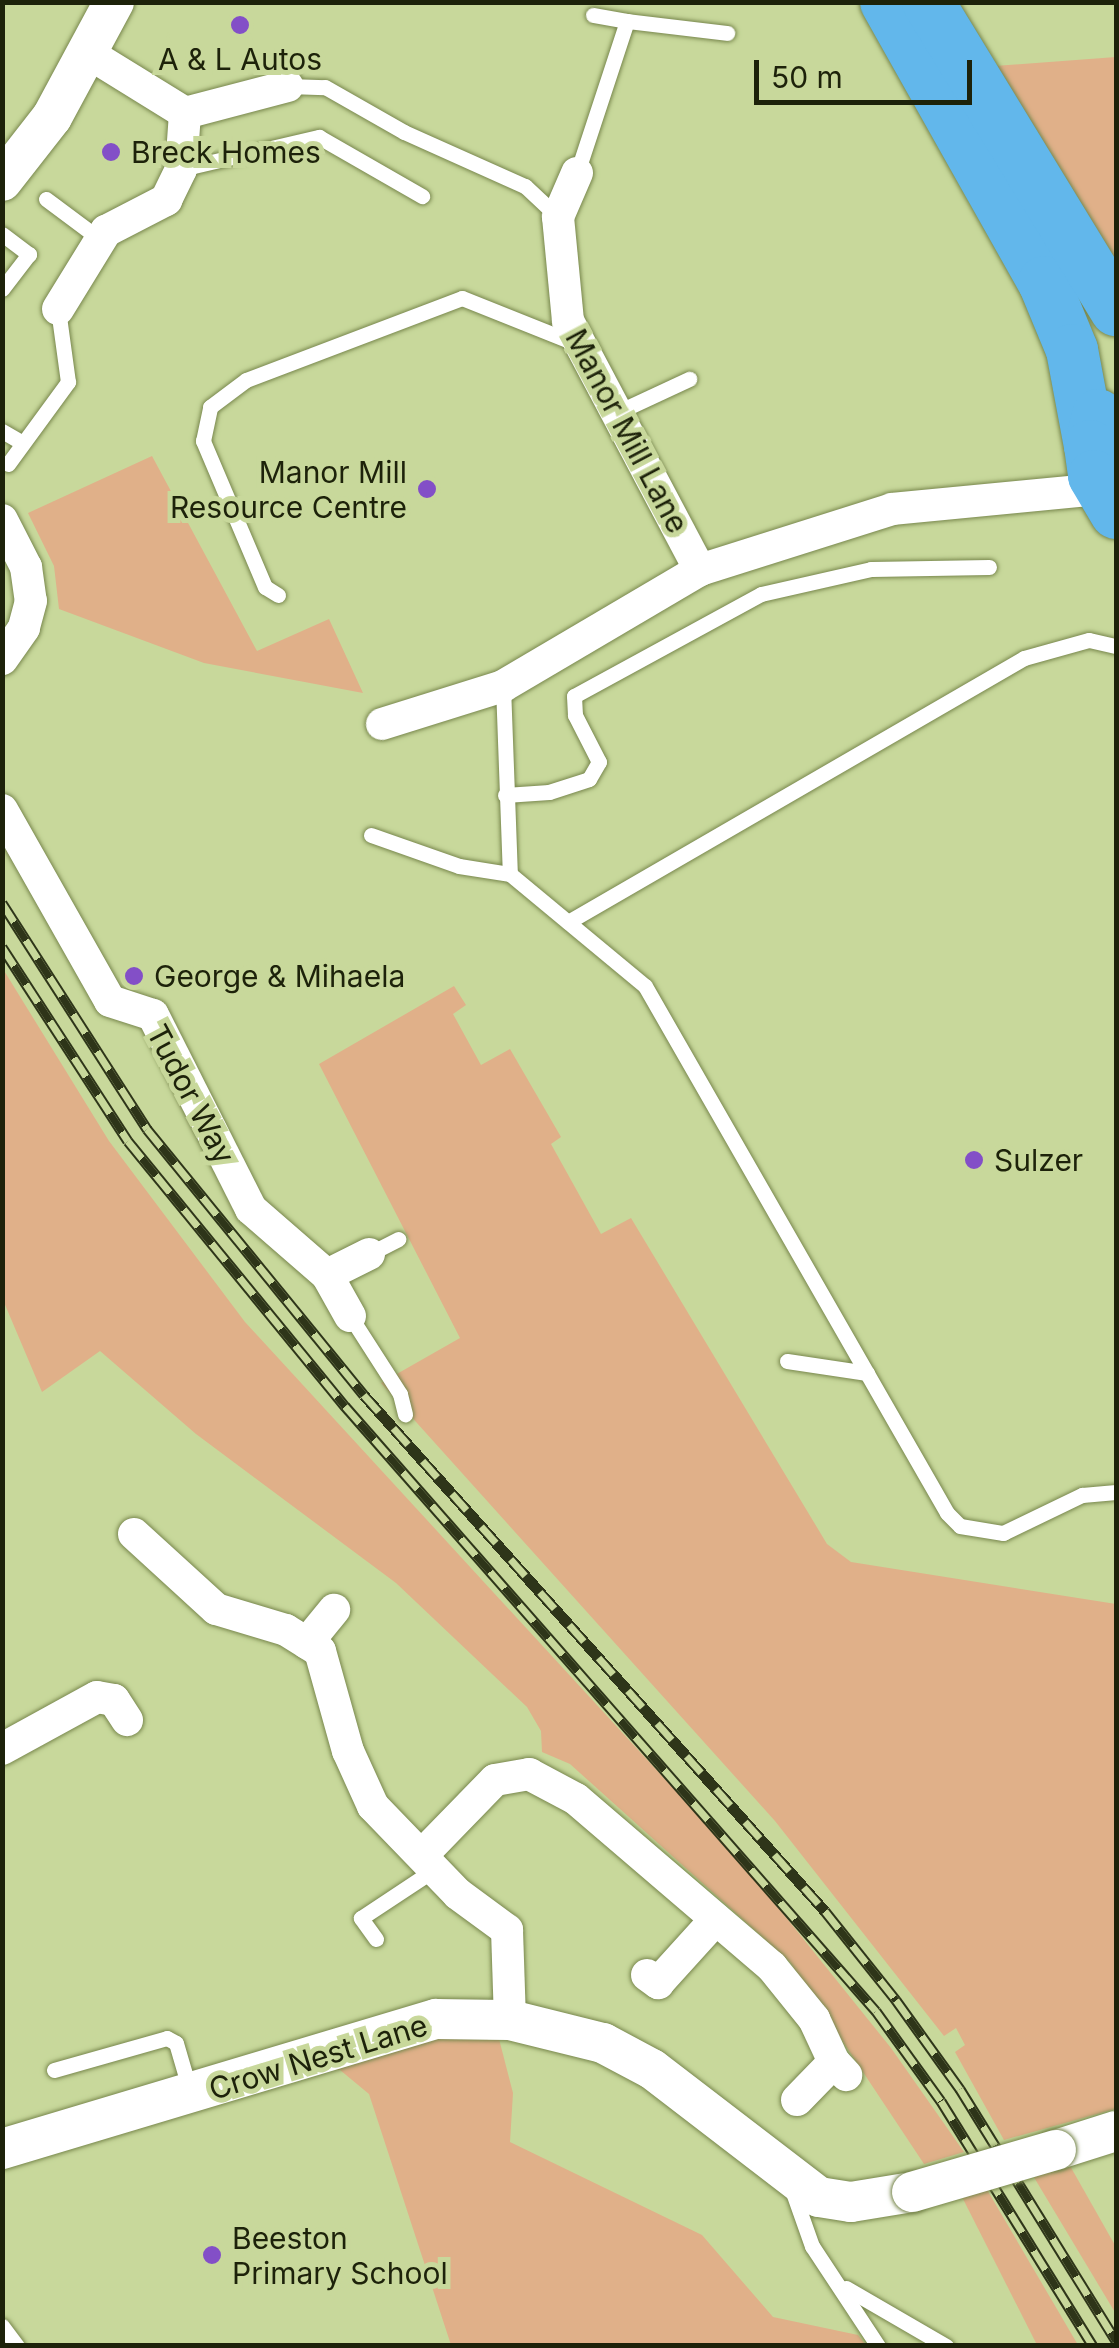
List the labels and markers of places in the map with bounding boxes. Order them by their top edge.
marker: A & L Autos [229,14,251,36]
place label: A & L Autos [158,41,322,77]
place label: Breck Homes [131,134,321,170]
marker: Breck Homes [100,141,122,163]
place label: Manor Mill Resource Centre [170,454,407,524]
marker: Manor Mill Resource Centre [416,478,438,500]
place label: George & Mihaela [154,958,405,994]
marker: George & Mihaela [123,965,145,987]
place label: Sulzer [994,1142,1083,1178]
marker: Sulzer [963,1149,985,1171]
place label: Beeston Primary School [232,2220,448,2290]
marker: Beeston Primary School [201,2244,223,2266]

